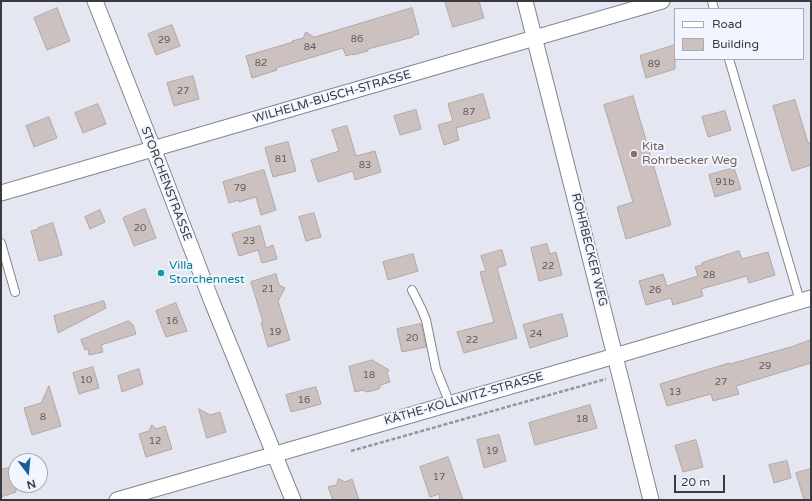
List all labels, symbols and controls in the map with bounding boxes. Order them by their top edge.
legend [674,8,804,60]
text: Road [712,17,742,31]
house number: 86 [351,33,363,45]
house number: 29 [158,34,170,46]
text: Building [712,37,759,51]
house number: 84 [304,41,316,53]
house number: 82 [255,57,267,69]
house number: 89 [648,58,660,70]
street label: WILHELM-BUSCH-STRASSE [251,68,413,126]
house number: 27 [177,85,189,97]
house number: 87 [463,106,475,118]
street label: STORCHENSTRASSE [138,125,194,243]
place label: Kita Rohrbecker Weg [642,140,737,168]
marker: Kita Rohrbecker Weg [629,149,639,159]
house number: 81 [275,153,287,165]
house number: 83 [359,159,371,171]
house number: 91b [716,176,734,188]
house number: 79 [234,182,246,194]
street label: ROHRBECKER WEG [568,192,610,308]
house number: 20 [134,222,146,234]
house number: 23 [243,235,255,247]
place label: Villa Storchennest [169,259,245,287]
house number: 22 [542,260,554,272]
marker: Villa Storchennest [156,268,166,278]
house number: 28 [703,269,715,281]
house number: 21 [262,283,274,295]
house number: 26 [649,284,661,296]
house number: 16 [166,315,178,327]
house number: 19 [269,326,281,338]
house number: 24 [530,328,542,340]
house number: 20 [406,332,418,344]
house number: 22 [466,334,478,346]
house number: 29 [759,360,771,372]
house number: 18 [363,369,375,381]
street label: KÄTHE-KOLLWITZ-STRASSE [383,369,545,429]
house number: 10 [80,374,92,386]
house number: 27 [715,376,727,388]
house number: 13 [669,386,681,398]
house number: 16 [298,394,310,406]
house number: 8 [40,411,46,423]
house number: 18 [576,413,588,425]
house number: 12 [149,435,161,447]
house number: 19 [486,445,498,457]
north arrow [8,453,48,493]
scale bar [676,467,727,493]
house number: 17 [433,471,445,483]
text: 20 m [681,475,710,489]
text: N [25,477,37,492]

